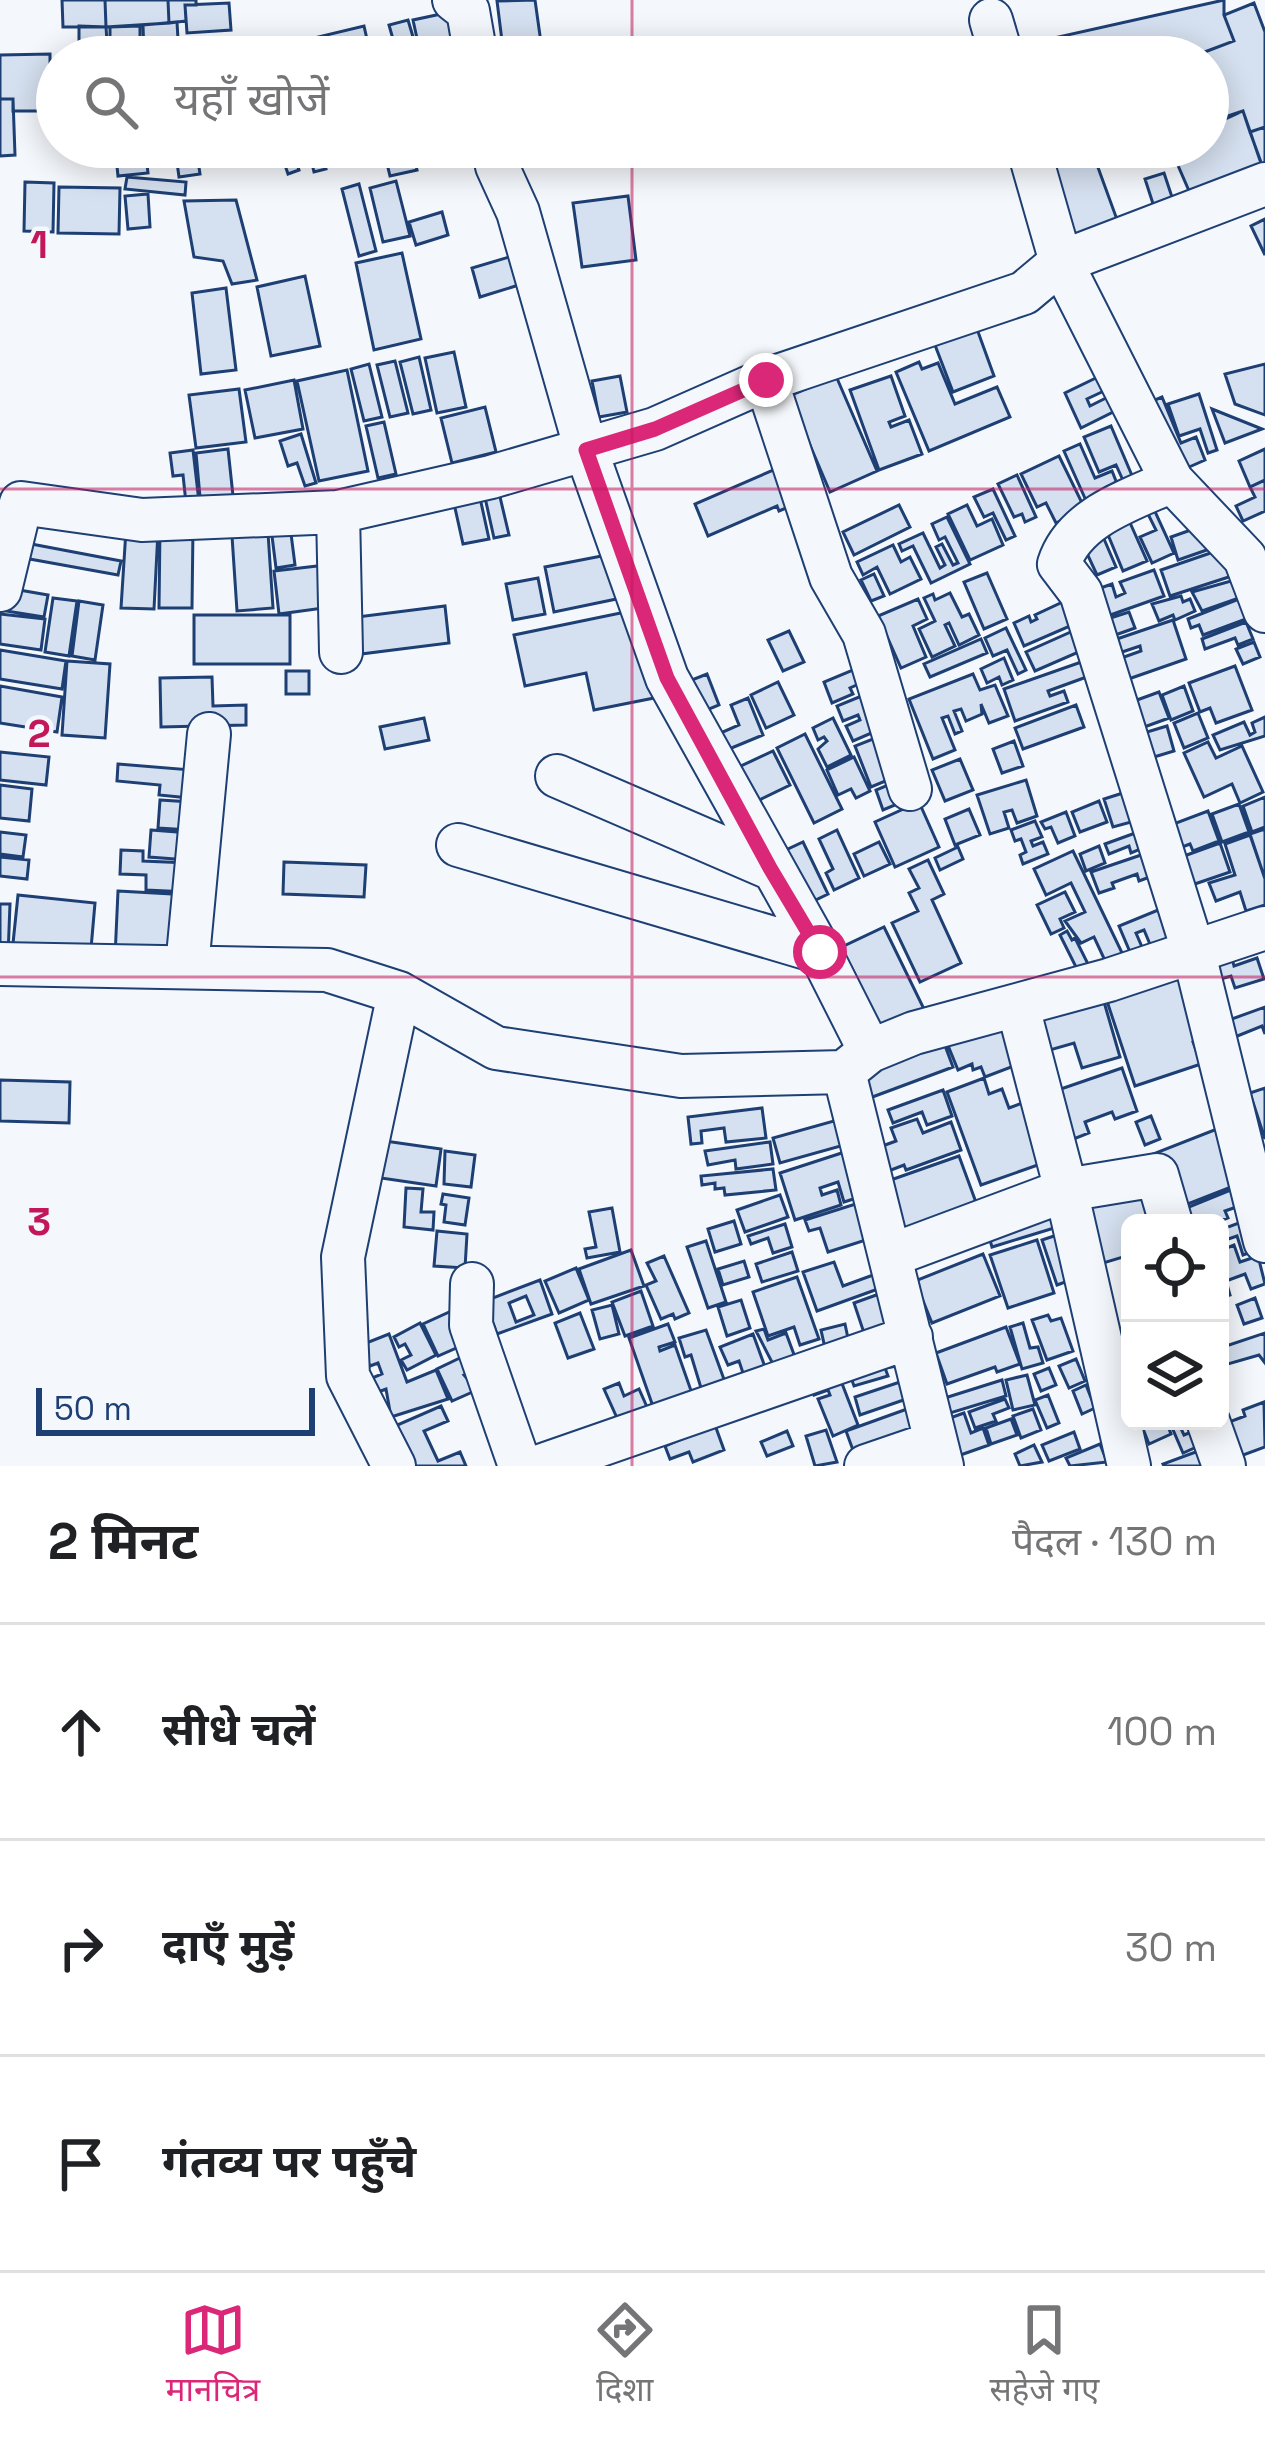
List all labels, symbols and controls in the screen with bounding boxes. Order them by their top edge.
search box [36,36,1229,168]
icon: search [78,69,144,135]
text: यहाँ खोजें [174,71,329,128]
text: 1 [30,220,48,269]
route end [739,353,793,407]
text: 2 [27,709,51,758]
route start [793,925,847,979]
text: 3 [27,1197,51,1246]
map controls [1121,1214,1229,1430]
button: locate [1121,1214,1229,1322]
button: layers [1121,1322,1229,1430]
scale bar [36,1382,315,1435]
text: 50 m [54,1388,132,1430]
text: 2 मिनट [48,1509,198,1574]
text: पैदल · 130 m [1012,1517,1217,1566]
icon: ahead [48,1699,114,1765]
text: सीधे चलें [162,1701,315,1758]
text: 100 m [1107,1707,1217,1756]
icon: right [48,1915,114,1981]
text: दाएँ मुड़ें [162,1917,294,1974]
text: 30 m [1125,1923,1217,1972]
icon: arrive [48,2131,114,2197]
text: गंतव्य पर पहुँचे [162,2133,416,2190]
tab: मानचित्र [166,2297,260,2414]
tab: दिशा [592,2297,658,2414]
tab: सहेजे गए [990,2297,1099,2414]

